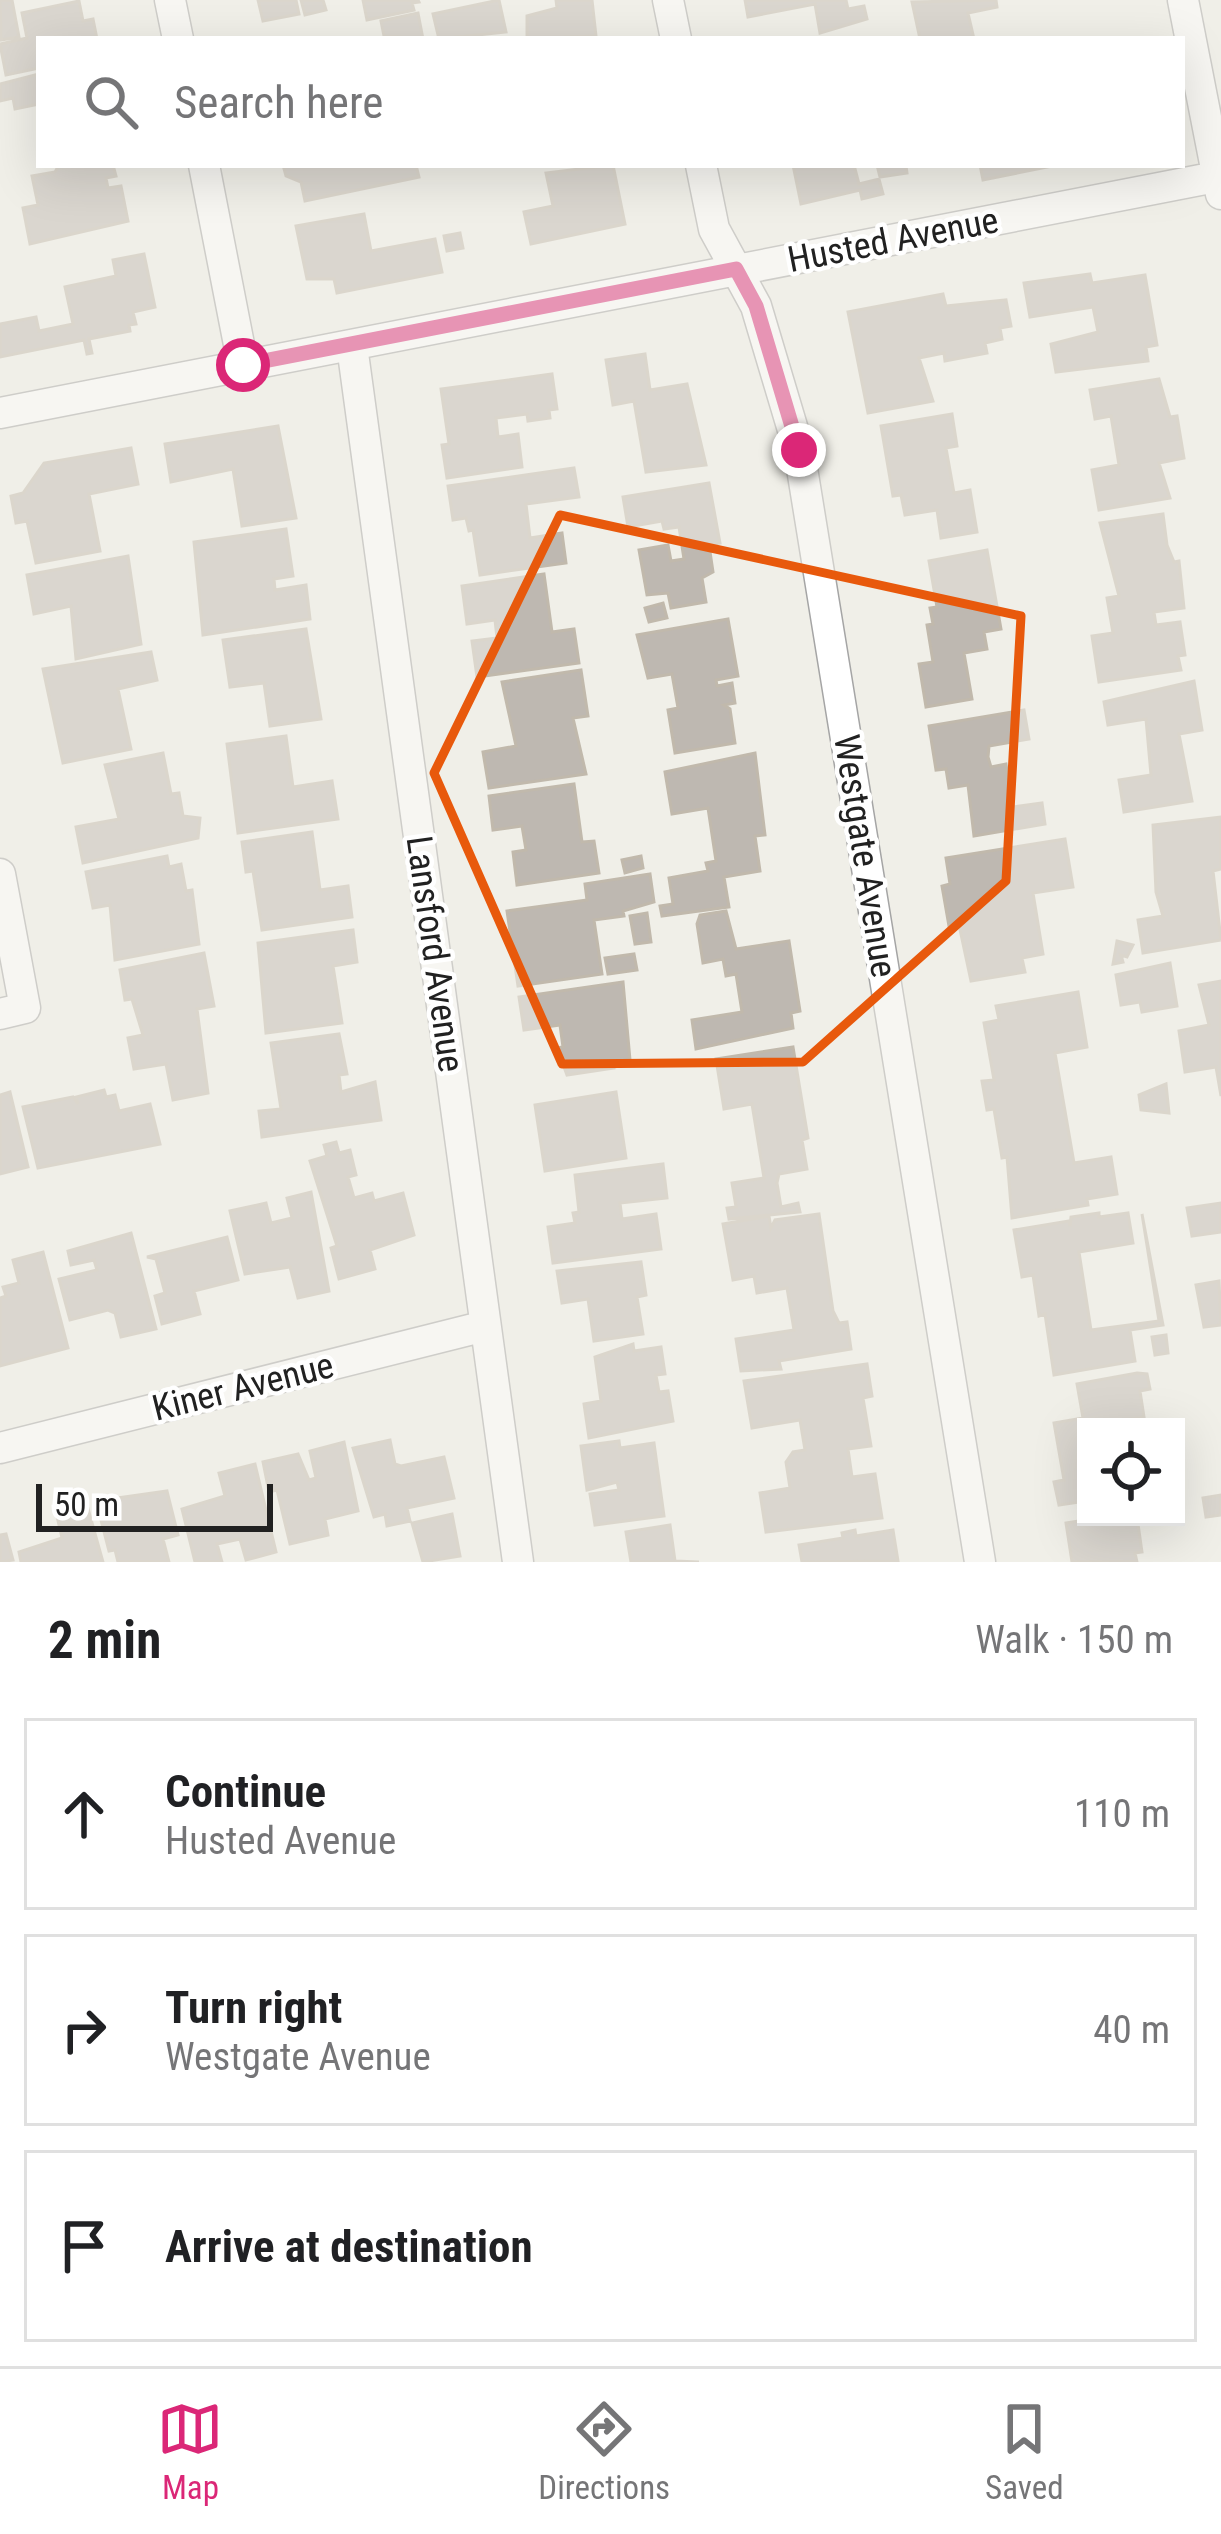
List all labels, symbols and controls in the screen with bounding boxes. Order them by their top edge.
search box [36,36,1185,168]
icon: search [78,69,144,135]
text: Search here [174,76,383,129]
street label: Husted Avenue [784,199,1002,281]
route start [216,338,270,392]
route end [772,423,826,477]
street label: Westgate Avenue [825,732,905,980]
street label: Lansford Avenue [398,833,472,1075]
street label: Kiner Avenue [148,1344,338,1430]
map controls [1077,1418,1185,1526]
button: locate [1077,1418,1185,1526]
scale bar [36,1478,273,1531]
text: 50 m [54,1485,119,1524]
text: 2 min [48,1611,161,1670]
text: Walk · 150 m [975,1617,1173,1663]
text: Continue [165,1765,326,1818]
icon: ahead [51,1781,117,1847]
text: 110 m [1074,1791,1170,1837]
text: Husted Avenue [165,1818,396,1864]
text: Turn right [165,1981,342,2034]
icon: right [51,1997,117,2063]
text: 40 m [1093,2007,1170,2053]
text: Westgate Avenue [165,2034,431,2080]
icon: arrive [51,2213,117,2279]
text: Arrive at destination [165,2220,533,2273]
tab: Map [157,2396,223,2507]
tab: Directions [538,2396,670,2507]
tab: Saved [985,2396,1064,2507]

